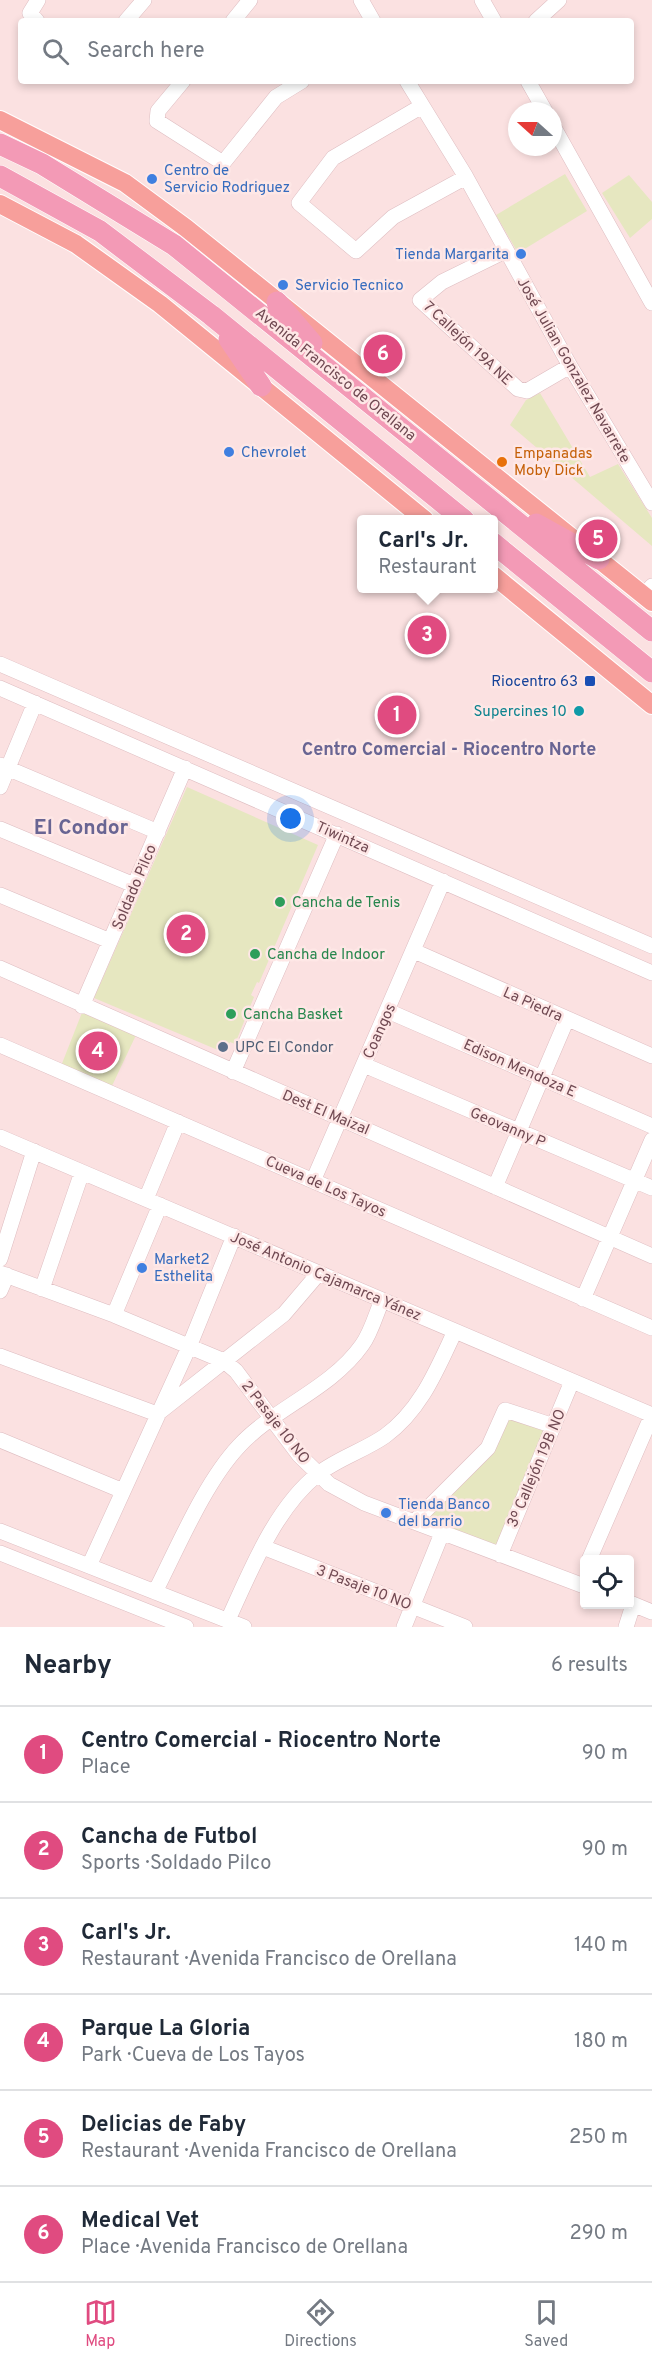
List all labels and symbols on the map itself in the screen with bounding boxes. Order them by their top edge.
north arrow [508,102,562,156]
place label: Centro de Servicio Rodriguez [164,162,290,198]
marker: Centro de Servicio Rodriguez [145,172,159,186]
place label: Tienda Margarita [395,246,509,265]
marker: Tienda Margarita [514,247,528,261]
street label: José Julian Gonzalez Navarrete [512,275,634,467]
place label: Servicio Tecnico [295,277,404,296]
marker: Servicio Tecnico [276,278,290,292]
street label: 7 Callejón 19A NE [418,298,516,390]
street label: Avenida Francisco de Orellana [251,304,419,446]
pin: 6 [364,332,403,376]
place label: Chevrolet [241,444,306,463]
marker: Chevrolet [222,445,236,459]
place label: Empanadas Moby Dick [514,445,593,481]
marker: Empanadas Moby Dick [495,455,509,469]
pin: 5 [578,516,618,562]
pin: 3 [408,612,446,658]
place label: Riocentro 63 [491,673,578,692]
marker: Riocentro 63 [583,674,597,688]
pin: 1 [378,692,416,738]
place label: Supercines 10 [473,703,567,722]
marker: Supercines 10 [572,704,586,718]
district label: Centro Comercial - Riocentro Norte [302,739,596,762]
your location [276,804,305,833]
district label: El Condor [34,815,129,842]
street label: Tiwintza [313,818,372,859]
street label: Soldado Pilco [109,842,162,933]
place label: Cancha de Tenis [292,894,400,913]
marker: Cancha de Tenis [273,895,287,909]
pin: 2 [166,912,206,956]
place label: Cancha de Indoor [267,946,385,965]
marker: Cancha de Indoor [248,947,262,961]
street label: La Piedra [500,984,565,1027]
street label: Coangos [360,1001,401,1062]
place label: Cancha Basket [243,1006,343,1025]
marker: Cancha Basket [224,1007,238,1021]
pin: 4 [78,1028,118,1074]
street label: Edison Mendoza E [460,1036,579,1103]
place label: UPC El Condor [235,1039,334,1058]
marker: UPC El Condor [216,1040,230,1054]
street label: Dest El Maizal [279,1086,372,1140]
street label: Geovanny P [467,1104,548,1153]
street label: Cueva de Los Tayos [262,1152,389,1222]
street label: José Antonio Cajamarca Yánez [227,1228,424,1326]
place label: Market2 Esthelita [154,1251,213,1287]
marker: Market2 Esthelita [135,1261,149,1275]
street label: 2 Pasaje 10 NO [236,1377,313,1468]
street label: 3º Callejón 19B NO [504,1407,571,1531]
place label: Tienda Banco del barrio [398,1496,490,1532]
marker: Tienda Banco del barrio [379,1506,393,1520]
street label: 3 Pasaje 10 NO [313,1562,414,1615]

